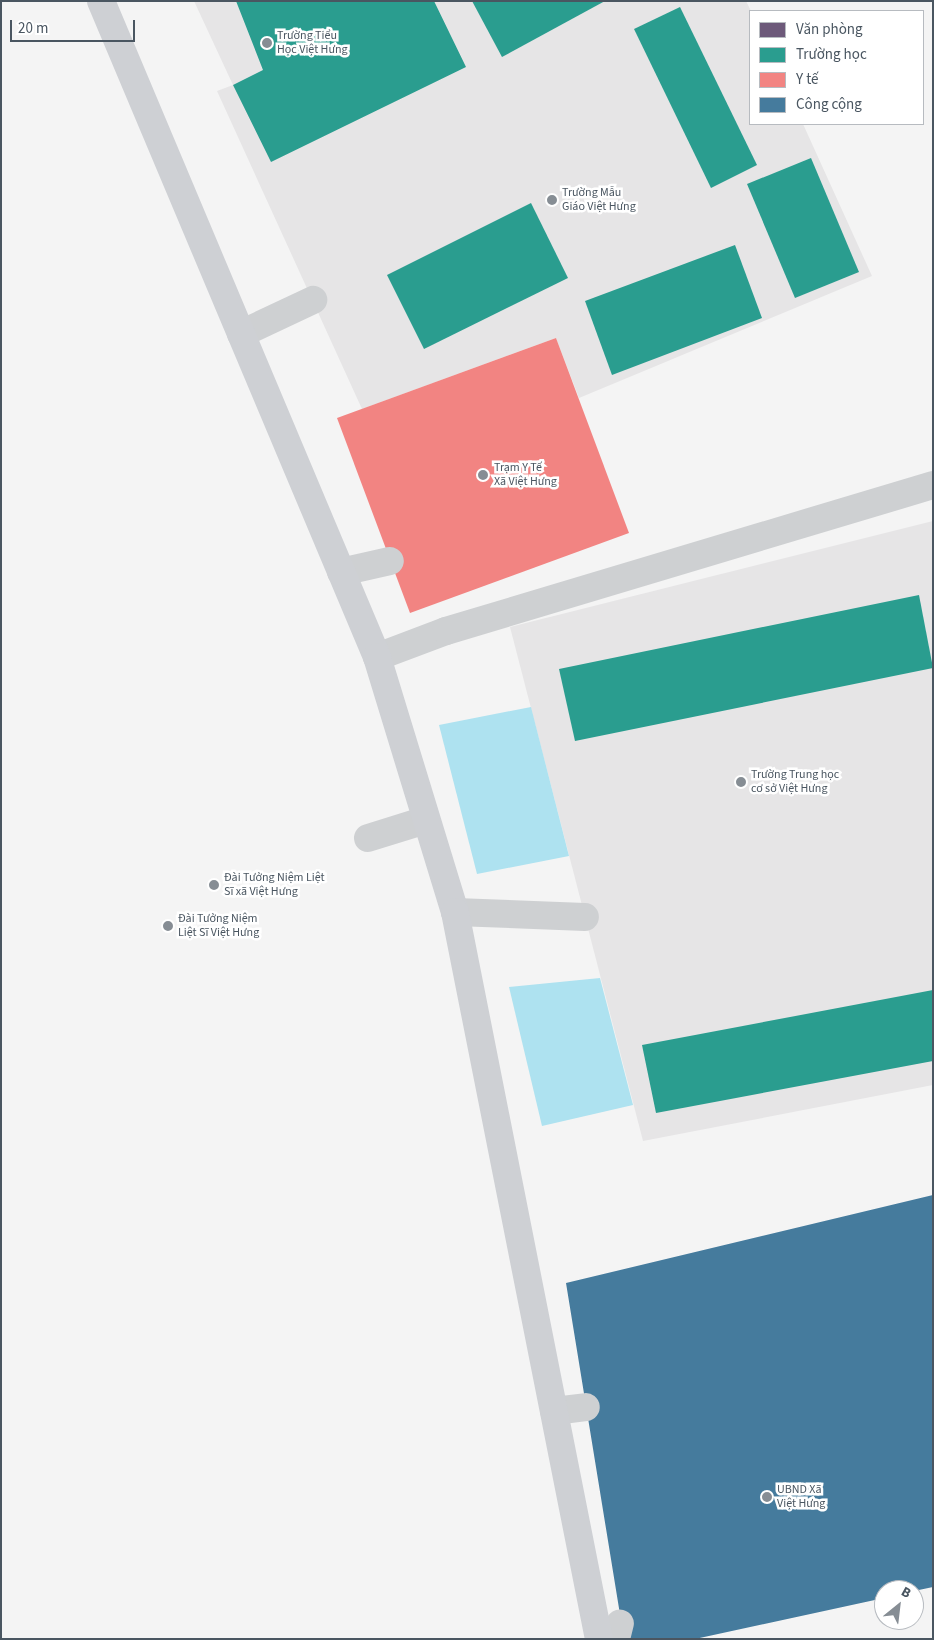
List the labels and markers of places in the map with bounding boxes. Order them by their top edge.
place label: Trường Tiểu Học Việt Hưng [277,29,348,57]
marker: Trường Tiểu Học Việt Hưng [261,37,273,49]
place label: Trường Mẫu Giáo Việt Hưng [562,186,636,214]
marker: Trường Mẫu Giáo Việt Hưng [546,194,558,206]
place label: Trạm Y Tế Xã Việt Hưng [494,461,557,489]
marker: Trạm Y Tế Xã Việt Hưng [476,468,490,482]
place label: Trường Trung học cơ sở Việt Hưng [751,768,839,796]
marker: Trường Trung học cơ sở Việt Hưng [735,776,747,788]
place label: Đài Tưởng Niệm Liệt Sĩ xã Việt Hưng [224,871,325,899]
marker: Đài Tưởng Niệm Liệt Sĩ xã Việt Hưng [208,879,220,891]
place label: Đài Tưởng Niệm Liệt Sĩ Việt Hưng [178,912,259,940]
marker: Đài Tưởng Niệm Liệt Sĩ Việt Hưng [162,920,174,932]
place label: UBND Xã Việt Hưng [777,1483,825,1511]
marker: UBND Xã Việt Hưng [761,1491,773,1503]

